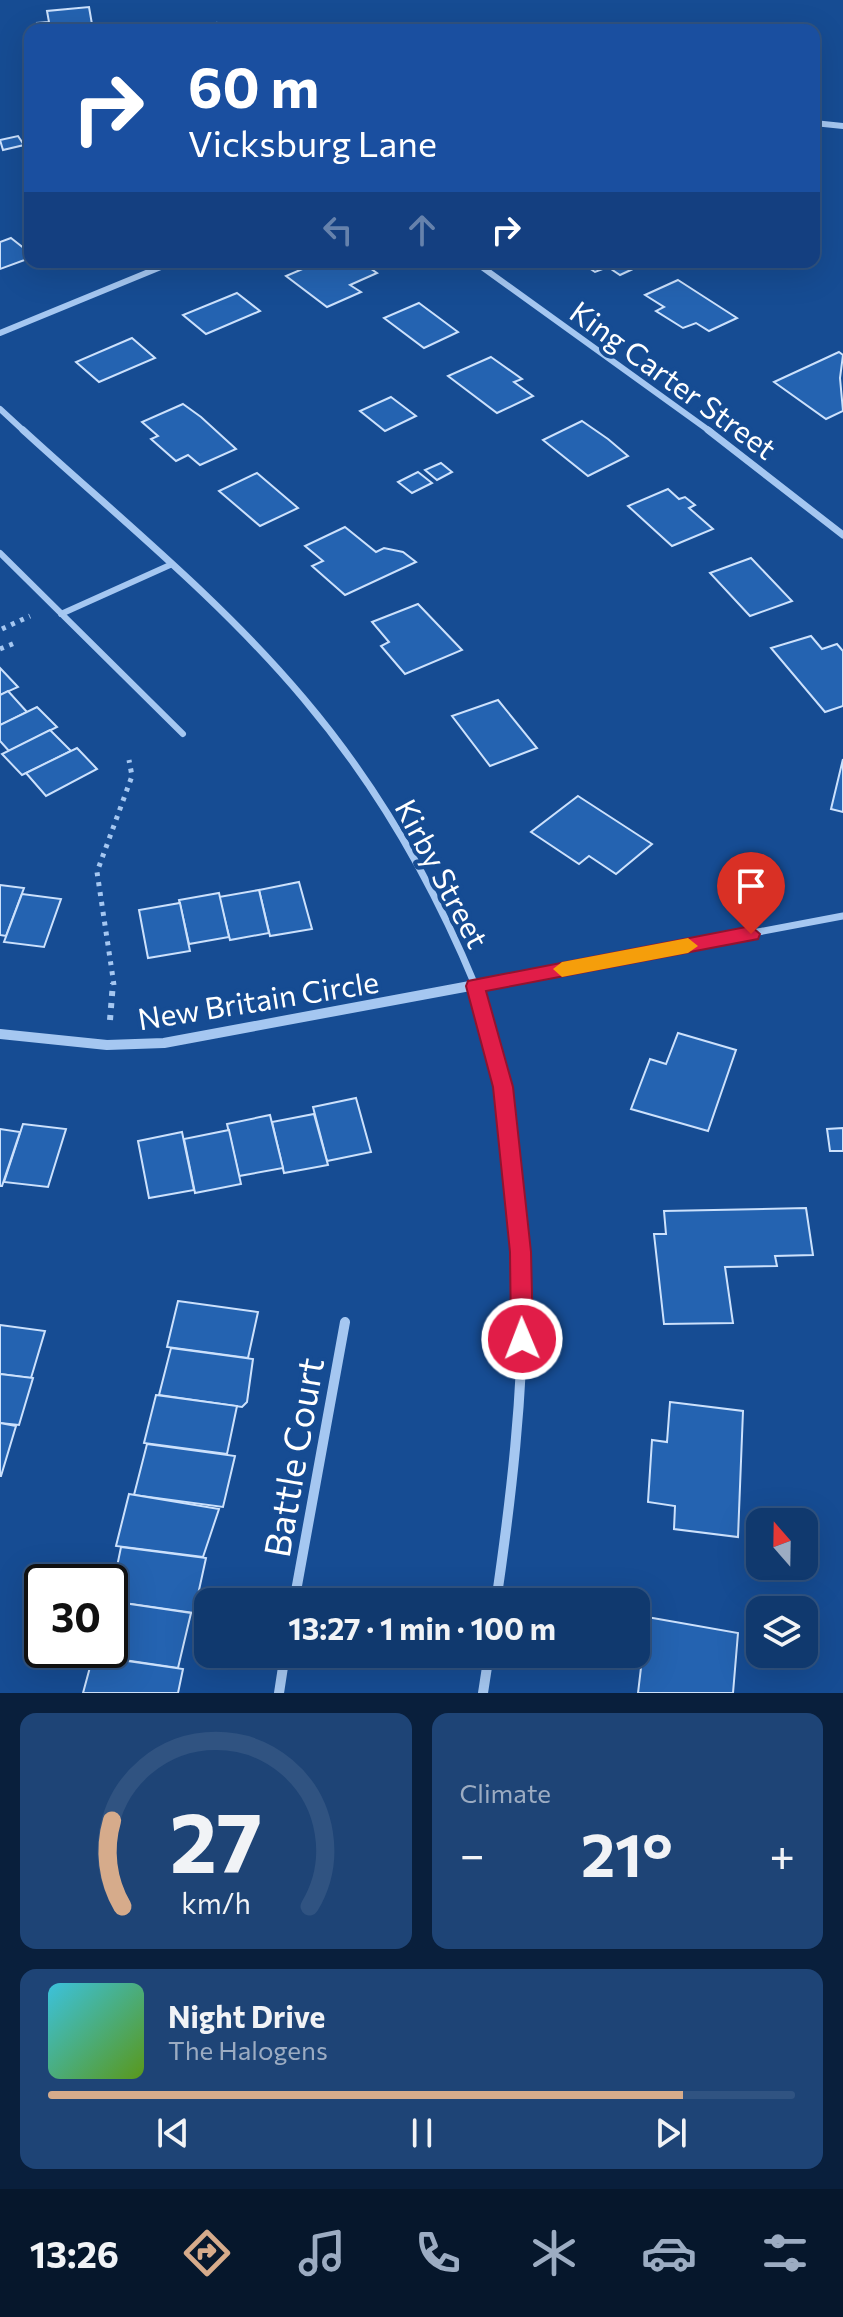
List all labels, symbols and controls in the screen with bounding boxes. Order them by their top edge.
text: 60 m [188,51,319,120]
icon: right [56,56,160,160]
text: Vicksburg Lane [188,120,437,164]
icon: left [316,208,360,252]
icon: ahead [400,208,444,252]
icon: right [484,208,528,252]
street label: King Carter Street [564,292,784,466]
street label: Kirby Street [388,792,498,954]
pin [717,852,785,934]
icon: arrive [729,864,773,908]
street label: New Britain Circle [135,962,381,1036]
position arrow [480,1297,564,1381]
street label: Battle Court [253,1354,331,1560]
north arrow [746,1508,818,1580]
map controls [746,1508,818,1668]
speed limit sign: 30 [24,1564,128,1668]
button: layers [746,1596,818,1668]
text: 13:27 · 1 min · 100 m [288,1609,556,1646]
text: Climate [460,1777,551,1808]
text: 27 [169,1788,262,1890]
text: 21° [581,1816,673,1889]
text: − [460,1826,485,1880]
text: + [769,1826,795,1880]
text: km/h [181,1885,251,1920]
text: Night Drive [168,1997,325,2034]
text: The Halogens [168,2034,328,2065]
icon: previous [151,2111,195,2155]
icon: pause [400,2111,444,2155]
icon: next [649,2111,693,2155]
icon: directions [179,2225,235,2281]
icon: music [294,2225,350,2281]
icon: phone [410,2225,466,2281]
icon: climate [526,2225,582,2281]
icon: car [641,2225,697,2281]
icon: filters [757,2225,813,2281]
text: 13:26 [30,2231,119,2275]

